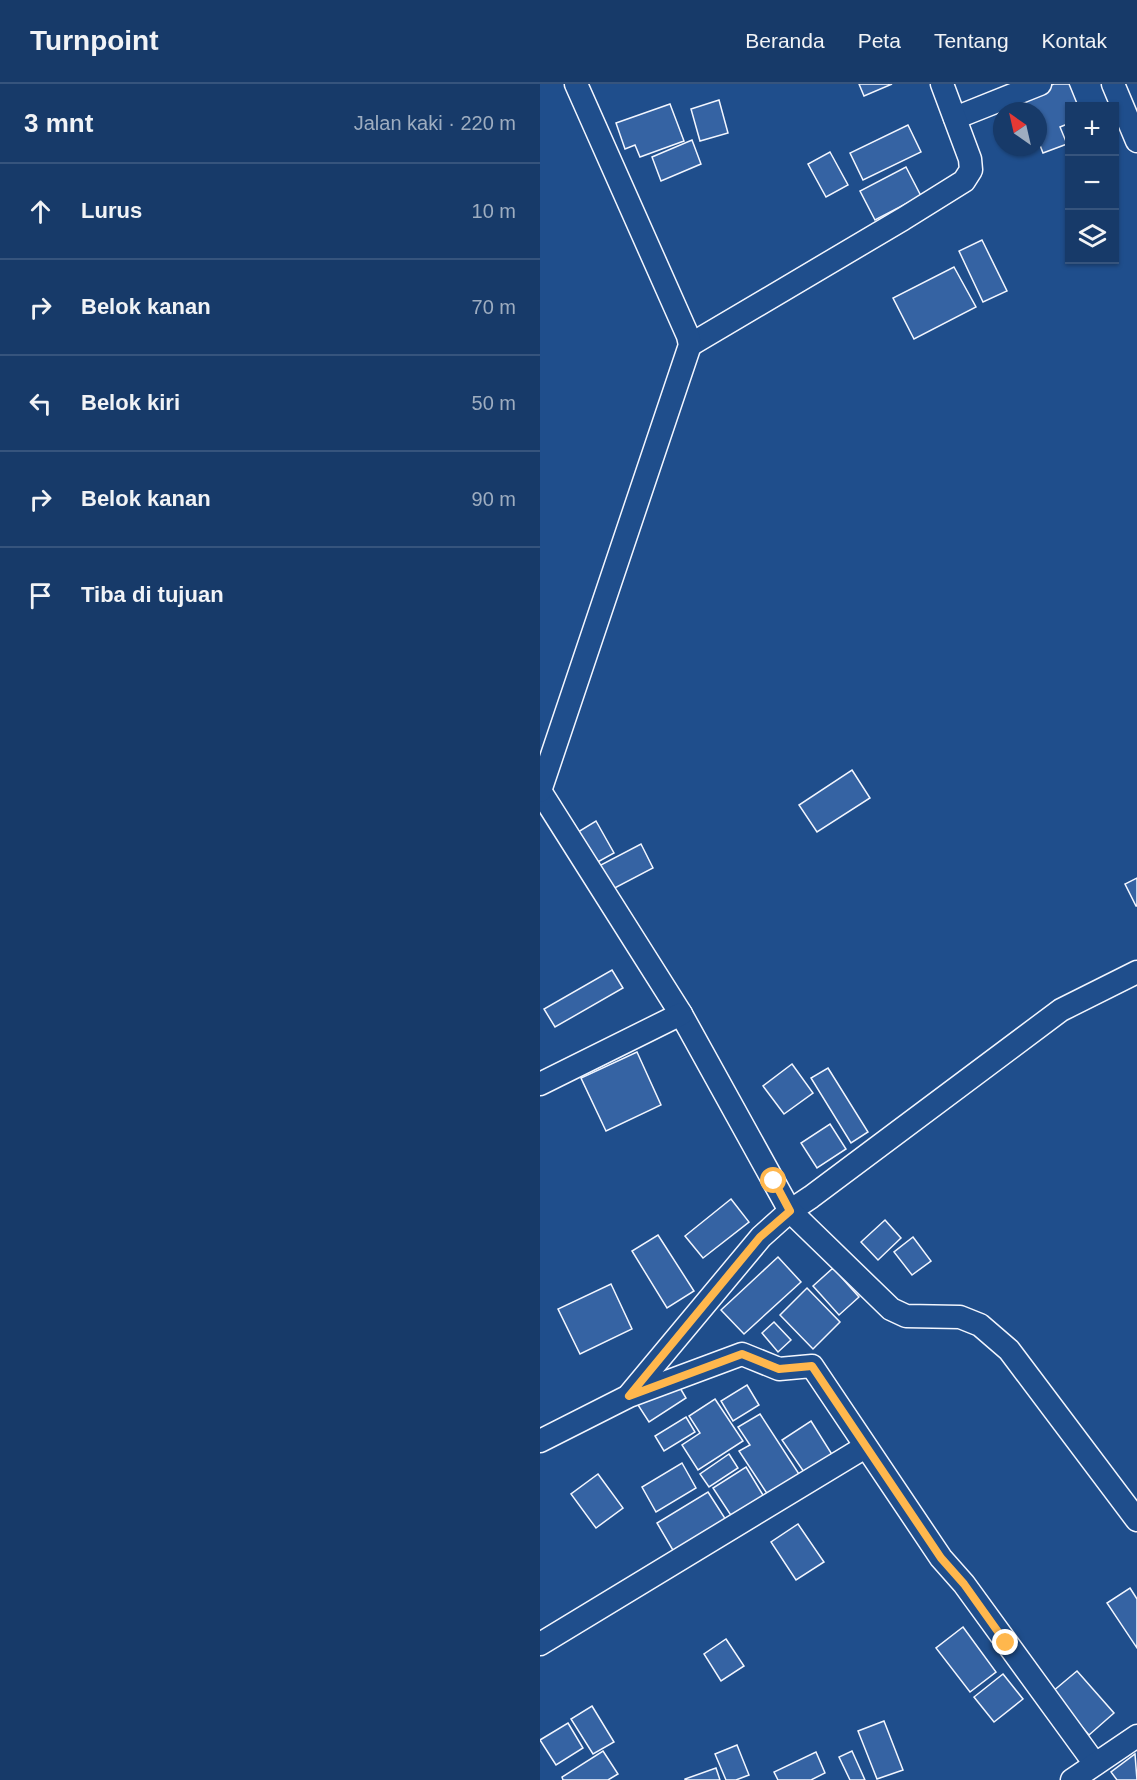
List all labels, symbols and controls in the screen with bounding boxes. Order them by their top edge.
text: Turnpoint [30,25,159,56]
text: Beranda [745,29,825,52]
text: Peta [858,29,901,52]
text: Tentang [934,29,1009,52]
text: Kontak [1042,29,1107,52]
north arrow [993,102,1047,156]
map controls [1065,102,1119,264]
button: + [1065,102,1119,156]
text: 3 mnt [24,108,93,138]
text: Jalan kaki · 220 m [354,112,516,134]
button: − [1065,156,1119,210]
icon: ahead [24,195,57,228]
text: Lurus [81,198,142,223]
text: 10 m [472,200,516,222]
button: layers [1065,210,1119,264]
icon: right [24,291,57,324]
text: Belok kanan [81,294,211,319]
text: 70 m [472,296,516,318]
icon: left [24,387,57,420]
text: Belok kiri [81,390,180,415]
text: 50 m [472,392,516,414]
icon: right [24,483,57,516]
text: Belok kanan [81,486,211,511]
text: 90 m [472,488,516,510]
icon: arrive [24,579,57,612]
text: Tiba di tujuan [81,582,224,607]
route start [760,1167,786,1193]
route end [992,1629,1018,1655]

